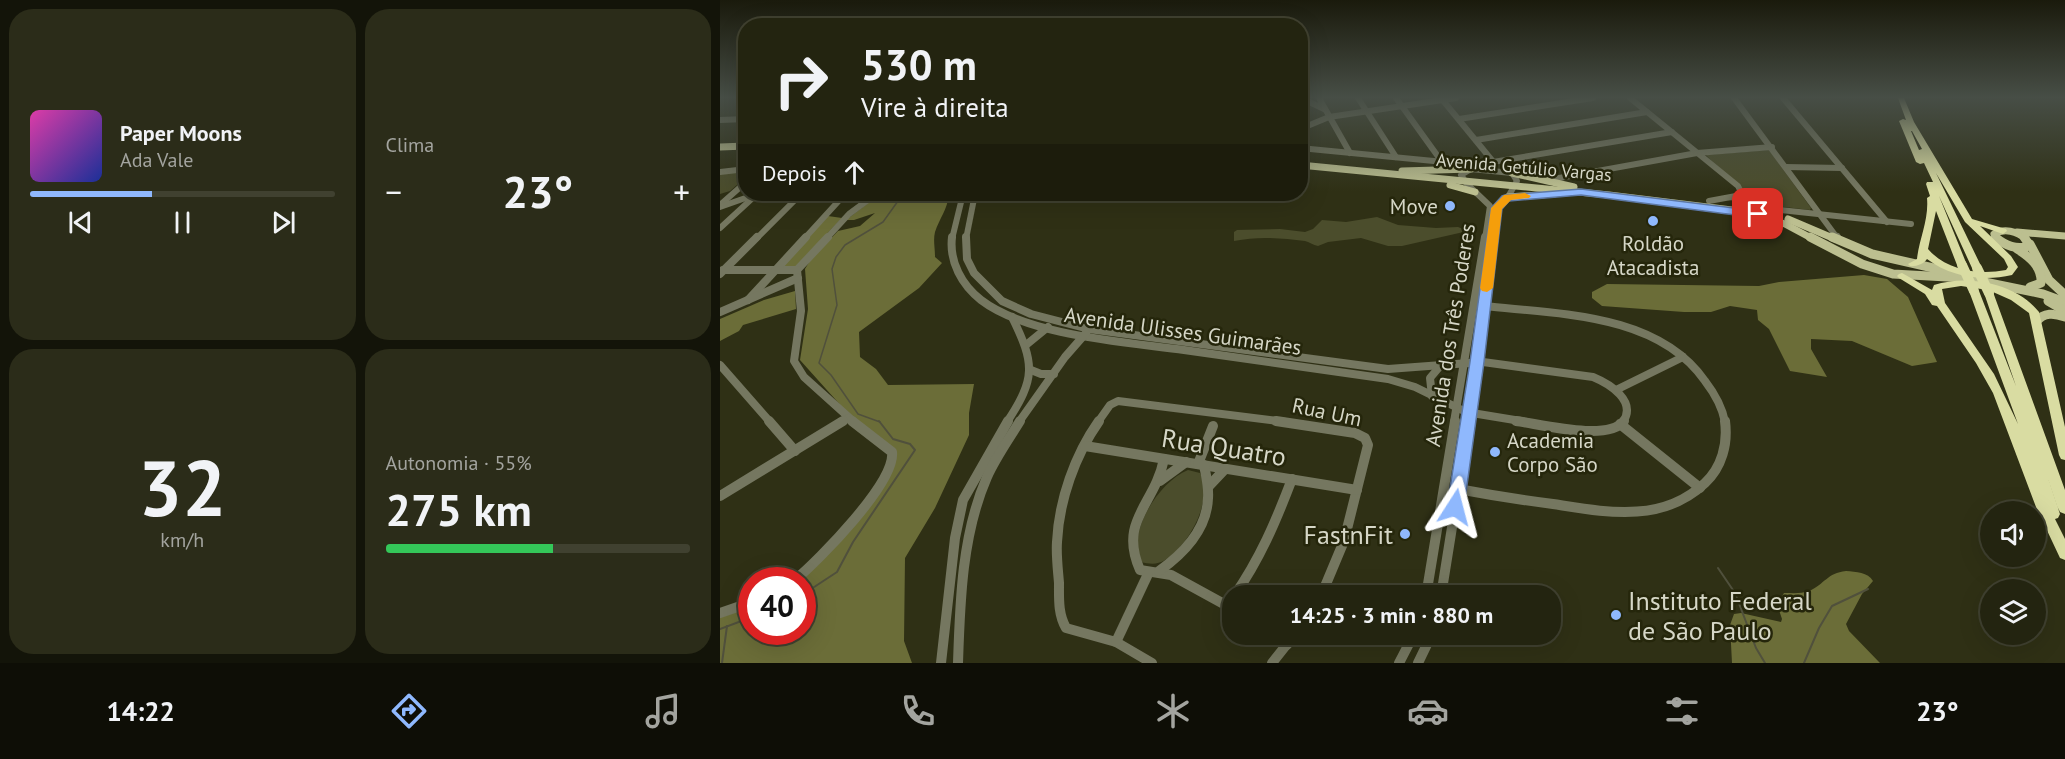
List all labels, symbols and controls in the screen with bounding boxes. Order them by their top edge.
text: 530 m [861,37,977,92]
icon: right [762,42,840,120]
text: Vire à direita [861,90,1009,124]
text: Paper Moons [120,119,242,147]
text: Clima [386,132,434,158]
text: Ada Vale [120,147,193,173]
street label: Avenida Getúlio Vargas [1435,148,1613,186]
icon: ahead [838,156,871,189]
text: Depois [762,159,826,187]
text: 23° [502,162,573,220]
text: − [386,170,402,213]
text: + [673,170,690,213]
pin [1732,188,1783,239]
place label: Move [1390,193,1438,220]
icon: arrive [1741,197,1774,230]
marker: Move [1443,199,1457,213]
icon: previous [64,206,97,239]
icon: pause [166,206,199,239]
icon: next [267,206,300,239]
marker: Roldão Atacadista [1646,214,1660,228]
street label: Avenida dos Três Poderes [1419,222,1481,448]
place label: Roldão Atacadista [1607,230,1699,281]
street label: Avenida Ulisses Guimarães [1063,301,1303,361]
street label: Rua Um [1290,391,1364,433]
street label: Rua Quatro [1160,421,1288,473]
place label: Academia Corpo São [1507,427,1598,478]
text: 32 [138,437,226,538]
marker: Academia Corpo São [1488,445,1502,459]
text: Autonomia · 55% [386,450,532,476]
position arrow [1423,475,1487,539]
text: 275 km [386,480,532,538]
map controls [1980,501,2046,645]
button: sound [1980,501,2046,567]
place label: FastnFit [1303,518,1393,551]
text: km/h [160,527,204,553]
marker: FastnFit [1398,527,1412,541]
speed limit sign: 40 [738,567,816,645]
button: layers [1980,579,2046,645]
place label: Instituto Federal de São Paulo [1628,584,1812,647]
text: 14:25 · 3 min · 880 m [1290,601,1493,629]
marker: Instituto Federal de São Paulo [1609,608,1623,622]
icon: directions [388,690,430,732]
icon: music [642,690,684,732]
icon: phone [897,690,939,732]
icon: climate [1152,690,1194,732]
icon: car [1407,690,1449,732]
icon: filters [1661,690,1703,732]
text: 14:22 [106,694,175,728]
text: 23° [1916,694,1959,728]

